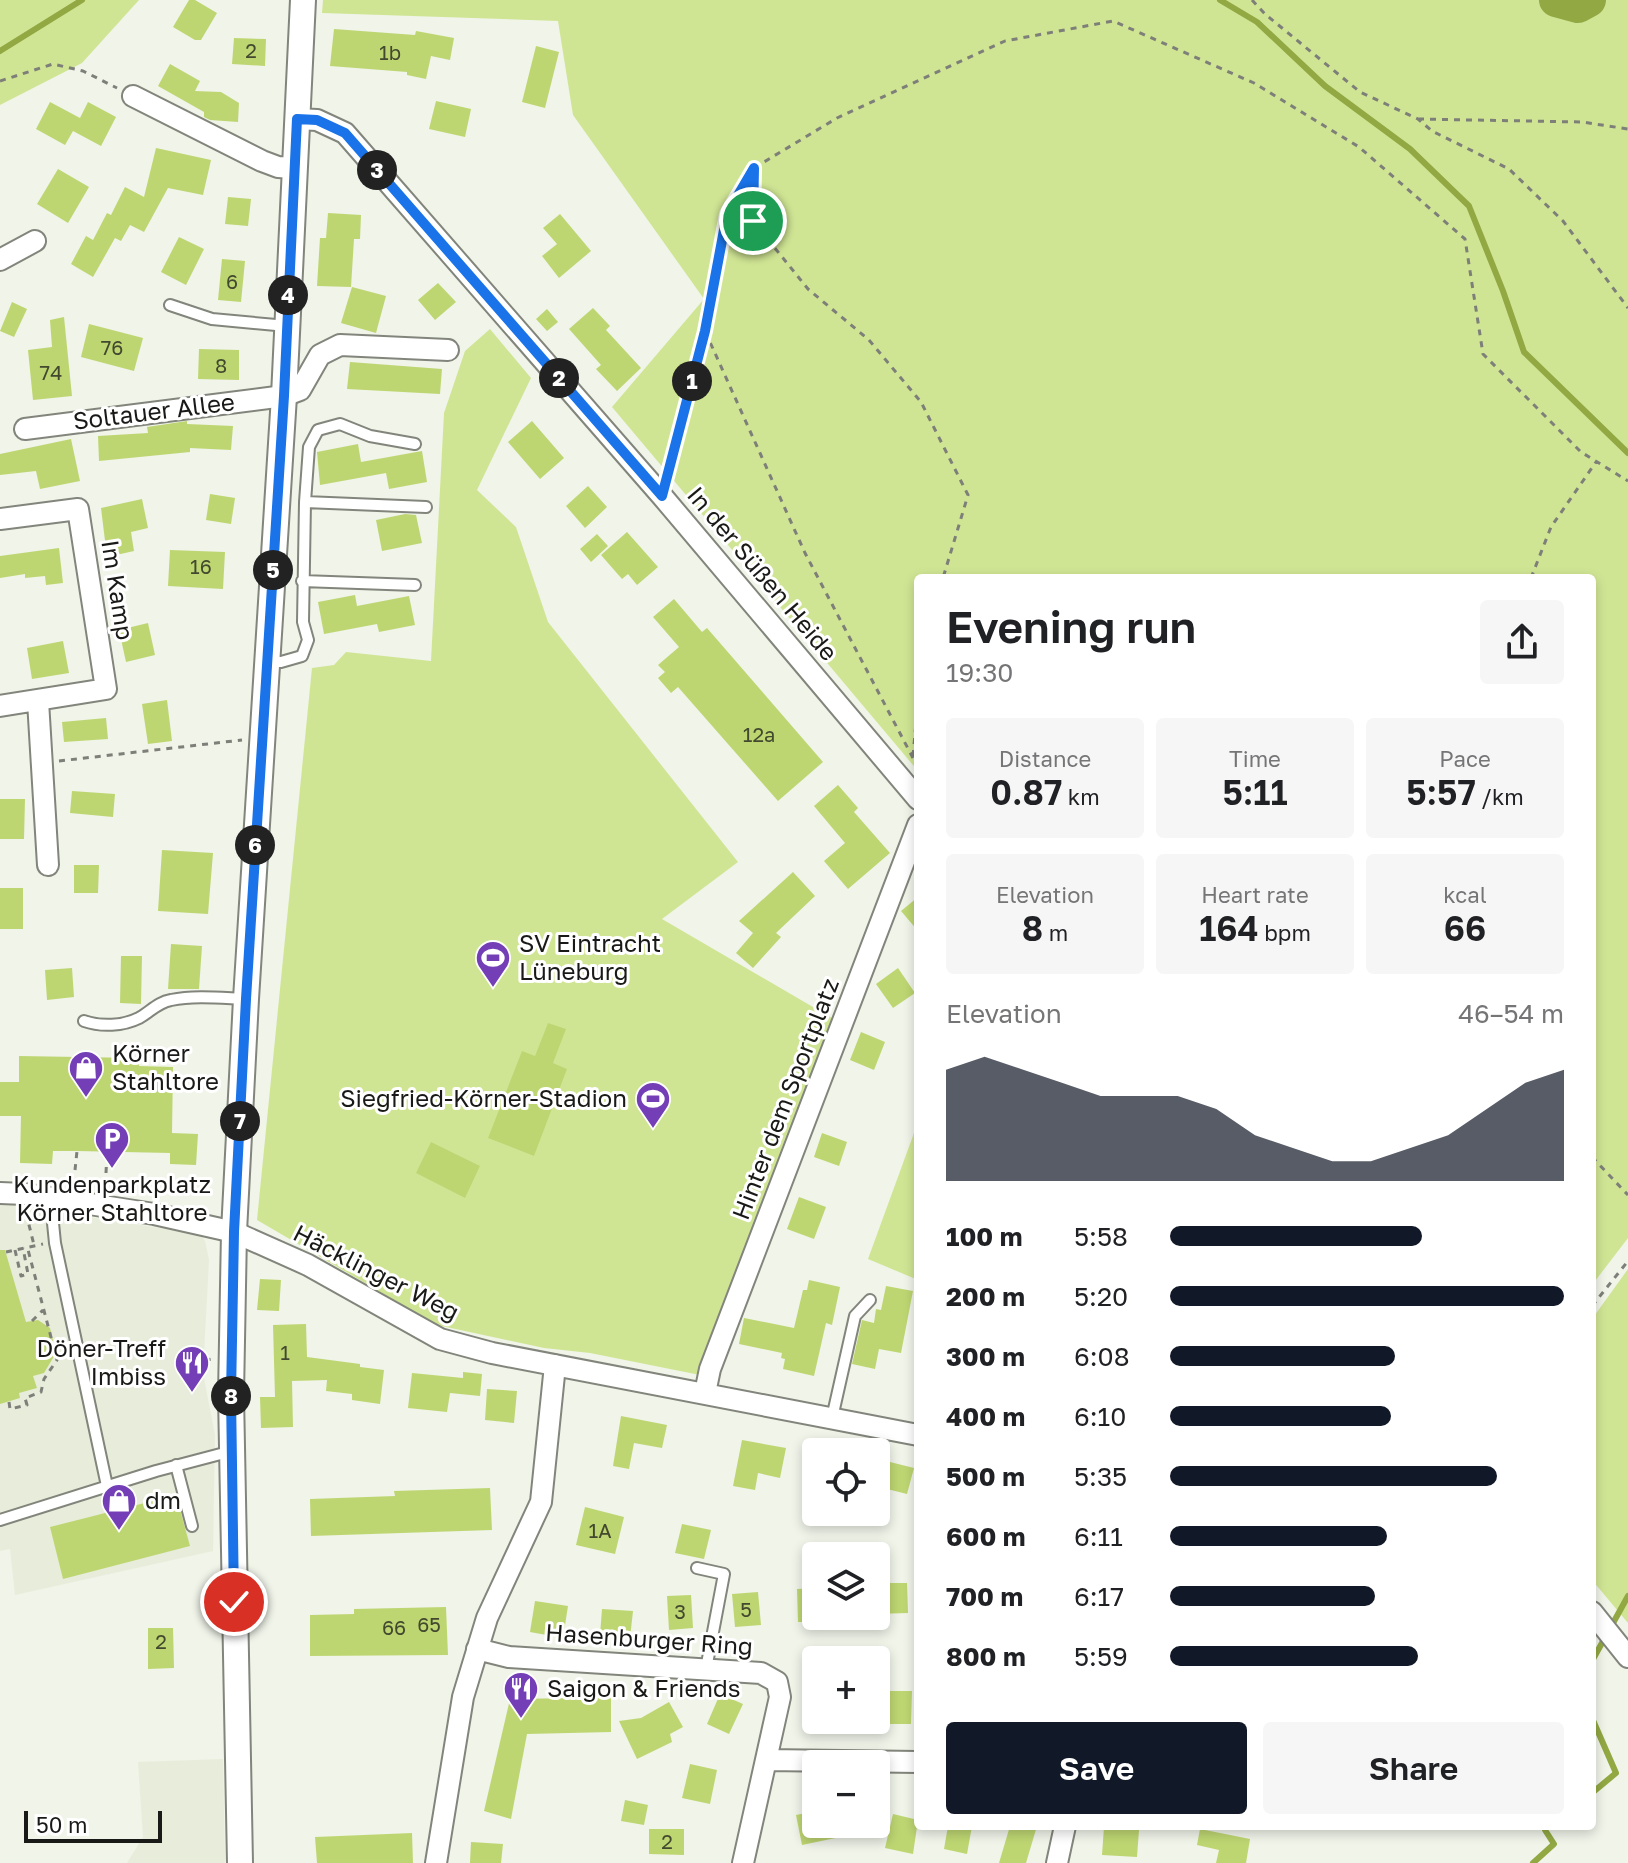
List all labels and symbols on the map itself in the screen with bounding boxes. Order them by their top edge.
house number: 2 [245,38,257,62]
house number: 1b [379,40,401,64]
pin: 3 [357,150,397,190]
pin [719,187,787,255]
house number: 6 [226,269,238,293]
pin: 4 [268,275,308,315]
house number: 76 [101,335,123,359]
house number: 8 [215,353,227,377]
pin: 2 [539,358,579,398]
house number: 74 [40,360,62,384]
pin: 1 [672,361,712,401]
street label: Soltauer Allee [71,386,236,435]
street label: In der Süßen Heide [682,480,844,666]
street label: Im Kamp [96,538,141,642]
pin: 5 [253,550,293,590]
house number: 16 [190,554,212,578]
house number: 12a [743,722,775,746]
pin: 6 [235,825,275,865]
place label: SV Eintracht Lüneburg [519,928,661,985]
sports icon: SV Eintracht Lüneburg [474,939,512,989]
street label: Hinter dem Sportplatz [725,974,844,1223]
place label: Körner Stahltore [112,1038,219,1095]
shop icon: Körner Stahltore [67,1049,105,1099]
sports icon: Siegfried-Körner-Stadion [634,1080,672,1130]
place label: Siegfried-Körner-Stadion [340,1083,627,1112]
pin: 7 [220,1101,260,1141]
parking icon: Kundenparkplatz Körner Stahltore [93,1120,131,1170]
place label: Kundenparkplatz Körner Stahltore [13,1169,211,1226]
street label: Häcklinger Weg [289,1217,464,1326]
place label: Döner-Treff Imbiss [37,1333,166,1390]
house number: 1 [280,1340,290,1364]
restaurant icon: Döner-Treff Imbiss [173,1344,211,1394]
pin: 8 [211,1376,251,1416]
shop icon: dm [100,1482,138,1532]
place label: dm [145,1485,181,1514]
house number: 1A [588,1518,612,1542]
pin [200,1568,268,1636]
house number: 5 [740,1597,752,1621]
house number: 3 [674,1599,686,1623]
house number: 65 [417,1612,441,1636]
house number: 66 [382,1615,406,1639]
street label: Hasenburger Ring [544,1617,754,1660]
house number: 2 [155,1629,167,1653]
restaurant icon: Saigon & Friends [502,1670,540,1720]
place label: Saigon & Friends [547,1673,741,1702]
scale bar [24,1807,162,1843]
house number: 2 [661,1829,673,1853]

